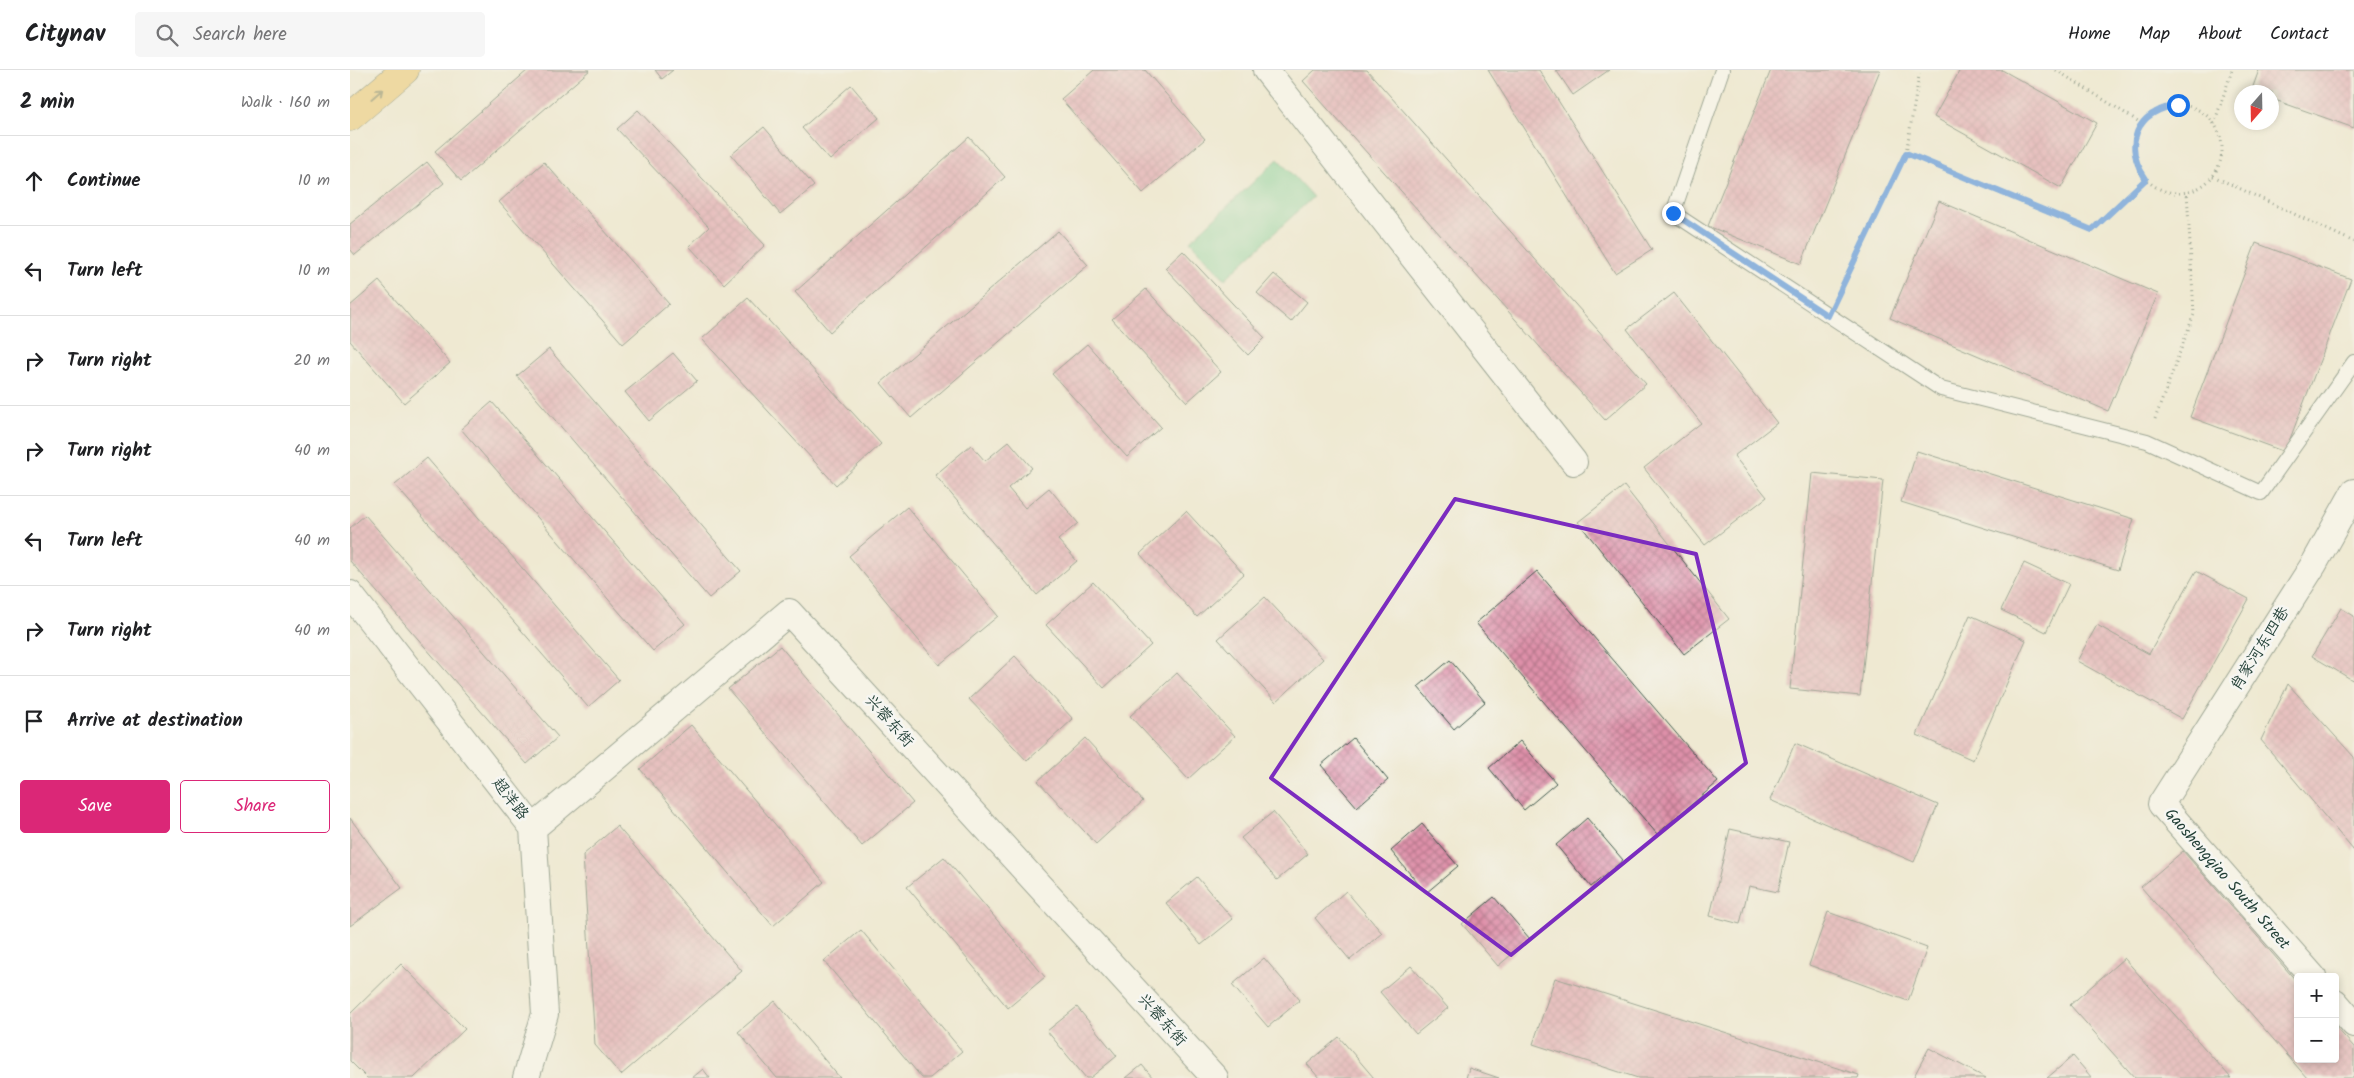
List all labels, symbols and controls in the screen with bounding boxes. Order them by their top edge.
search box [135,12,485,57]
text: Citynav [25,15,105,54]
text: Search here [193,20,287,50]
text: Home [2068,20,2111,49]
text: Map [2139,20,2170,49]
text: About [2198,20,2242,49]
text: Contact [2270,20,2329,49]
icon: search [153,21,181,49]
north arrow [2234,85,2279,130]
text: 2 min [20,86,75,119]
one-way arrow [371,88,384,99]
text: Walk · 160 m [241,90,330,115]
route start [2167,94,2190,117]
text: Continue [67,166,140,196]
icon: ahead [20,167,48,195]
text: 10 m [298,168,330,193]
route end [1662,202,1685,225]
text: Turn left [67,256,142,286]
icon: left [20,257,48,285]
text: 10 m [298,258,330,283]
text: Turn right [67,346,152,376]
icon: right [20,347,48,375]
text: 20 m [294,348,330,373]
text: Turn right [67,436,152,466]
icon: right [20,437,48,465]
text: 40 m [294,438,330,463]
text: Turn left [67,526,142,556]
icon: left [20,527,48,555]
text: 40 m [294,528,330,553]
street label: 肖家河东四巷 [2224,602,2296,696]
text: Turn right [67,616,152,646]
icon: right [20,617,48,645]
text: 40 m [294,618,330,643]
street label: 兴蓉东街 [858,689,920,753]
text: Arrive at destination [67,706,243,736]
icon: arrive [20,707,48,735]
street label: 超洋路 [485,772,535,826]
button: Save [20,780,170,833]
button: Share [180,780,330,833]
street label: Gaoshengqiao South Street [2158,802,2296,956]
map controls [2294,973,2339,1063]
button: + [2294,973,2339,1018]
street label: 兴蓉东街 [1131,988,1193,1052]
button: − [2294,1018,2339,1063]

